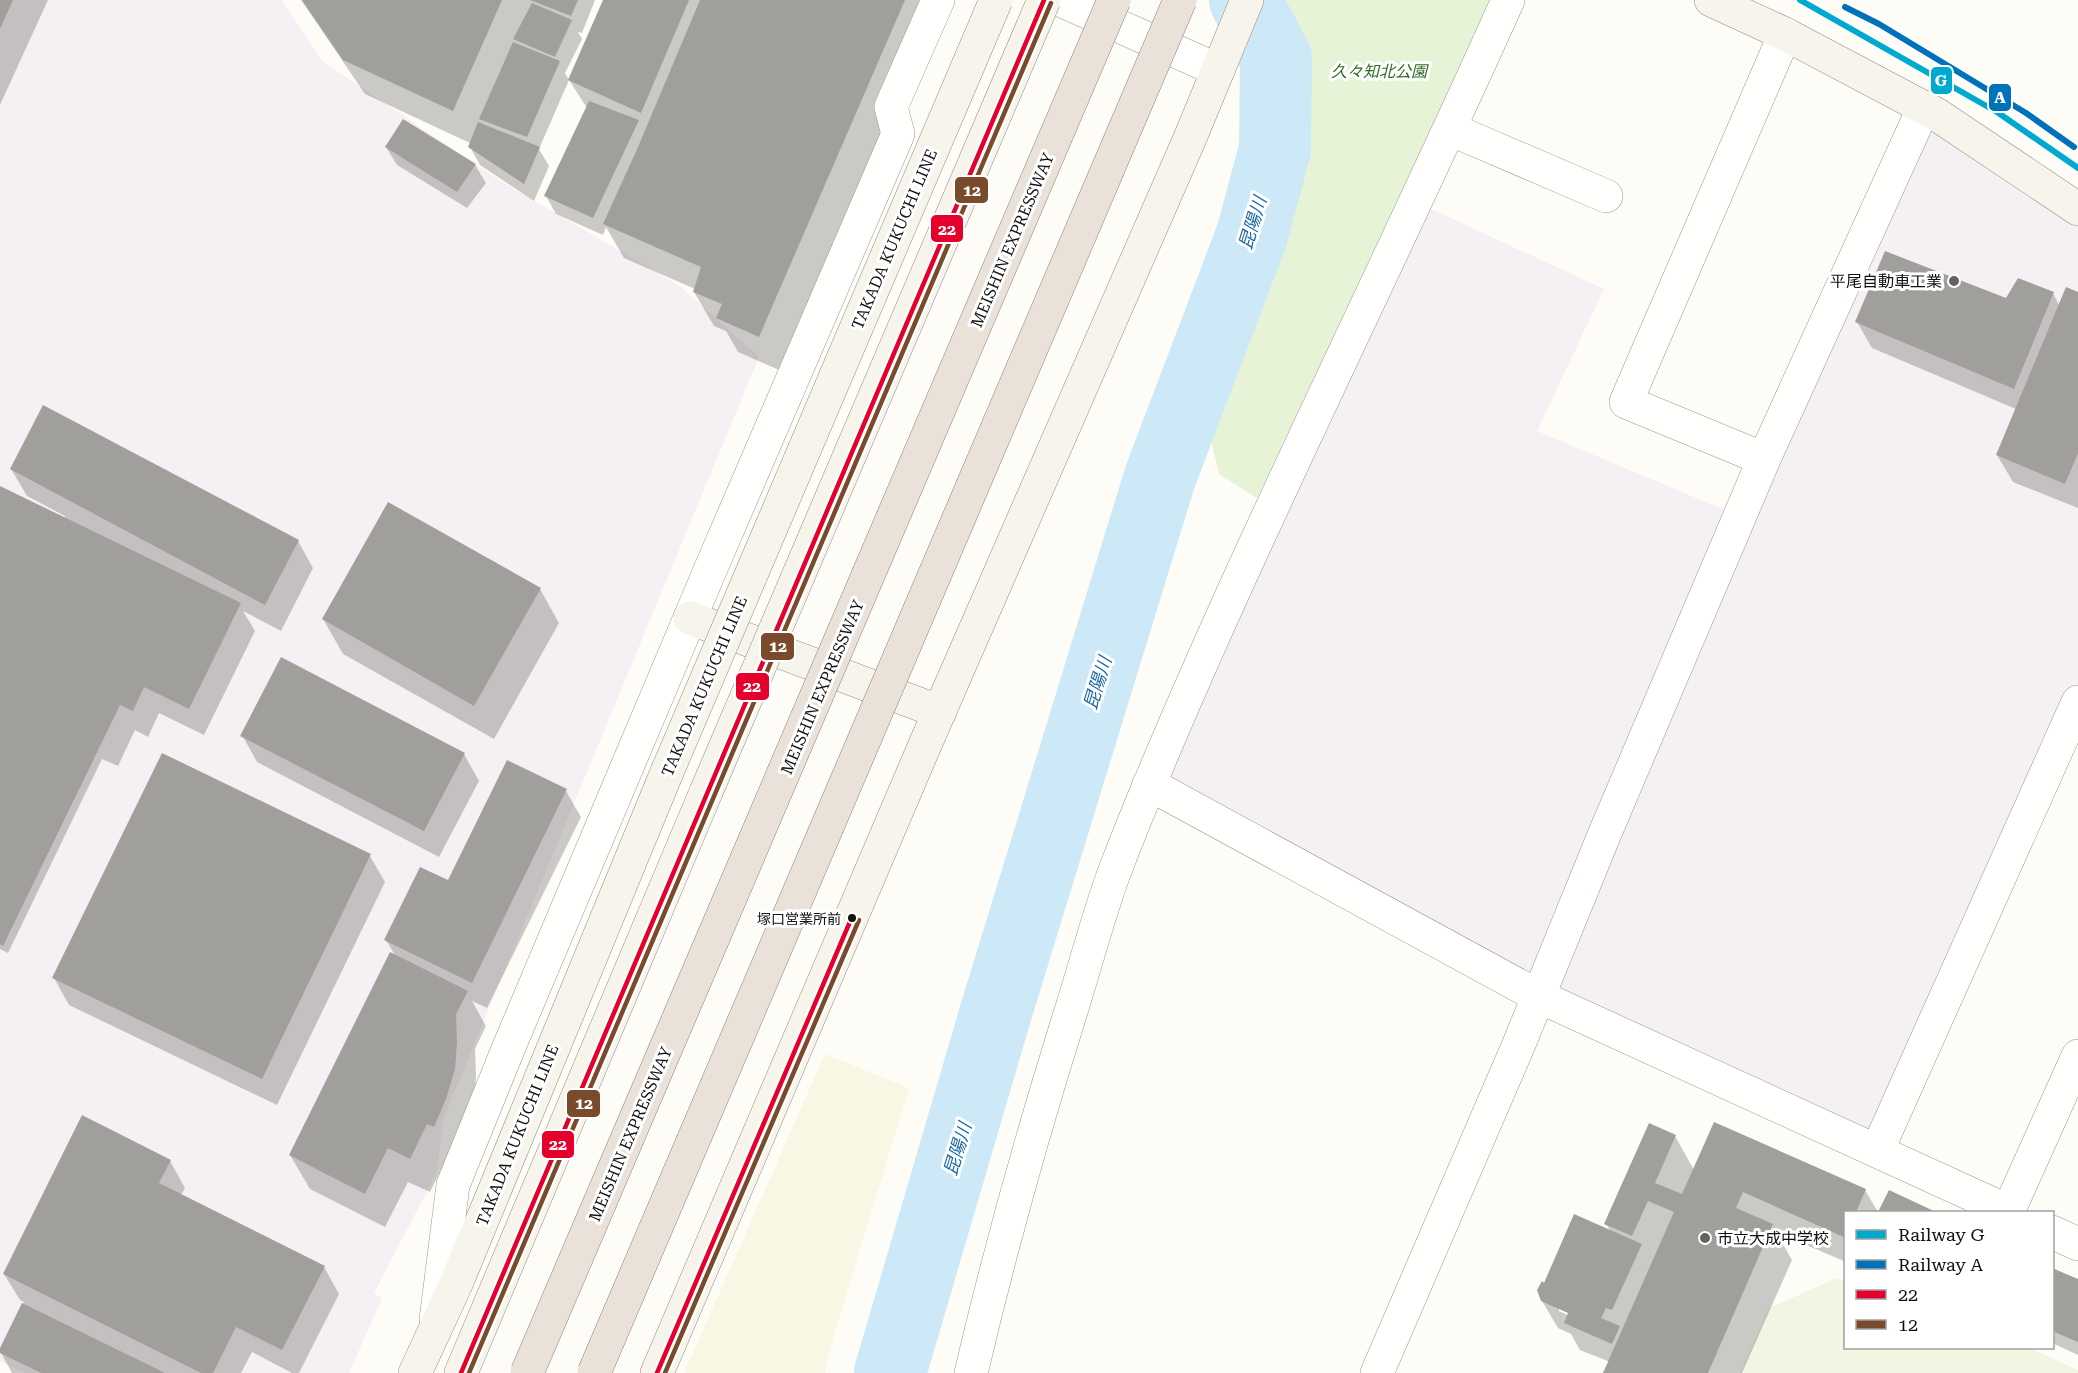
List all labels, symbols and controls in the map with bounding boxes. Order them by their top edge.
park label: 久々知北公園 [1331,62,1429,81]
line badge: G [1930,66,1953,95]
text: G [1935,71,1948,90]
line badge: A [1988,83,2012,112]
text: A [1994,88,2006,107]
street label: TAKADA KUKUCHI LINE [848,146,941,332]
street label: MEISHIN EXPRESSWAY [967,150,1058,330]
line badge: 12 [954,176,989,204]
text: 12 [963,181,981,200]
water label: 昆陽川 [1235,192,1271,252]
line badge: 22 [930,214,964,243]
text: 22 [938,220,956,239]
place label: 平尾自動車工業 [1830,272,1942,291]
marker: 平尾自動車工業 [1947,274,1961,288]
street label: TAKADA KUKUCHI LINE [658,593,751,779]
street label: MEISHIN EXPRESSWAY [777,597,868,777]
line badge: 12 [760,632,795,661]
text: 12 [769,637,787,656]
water label: 昆陽川 [1080,652,1116,712]
line badge: 22 [735,672,770,701]
text: 22 [743,677,761,696]
place label: 塚口営業所前 [757,911,841,927]
marker: 塚口営業所前 [846,912,858,924]
street label: TAKADA KUKUCHI LINE [472,1042,563,1229]
street label: MEISHIN EXPRESSWAY [585,1044,676,1224]
line badge: 12 [566,1089,601,1118]
text: 12 [575,1094,593,1113]
water label: 昆陽川 [940,1118,976,1178]
line badge: 22 [541,1130,575,1159]
text: 22 [549,1135,567,1154]
legend [1844,1211,2054,1349]
text: Railway G [1898,1224,1985,1245]
place label: 市立大成中学校 [1717,1229,1829,1248]
marker: 市立大成中学校 [1698,1231,1712,1245]
text: Railway A [1898,1254,1984,1275]
text: 22 [1898,1284,1918,1305]
text: 12 [1898,1314,1918,1335]

